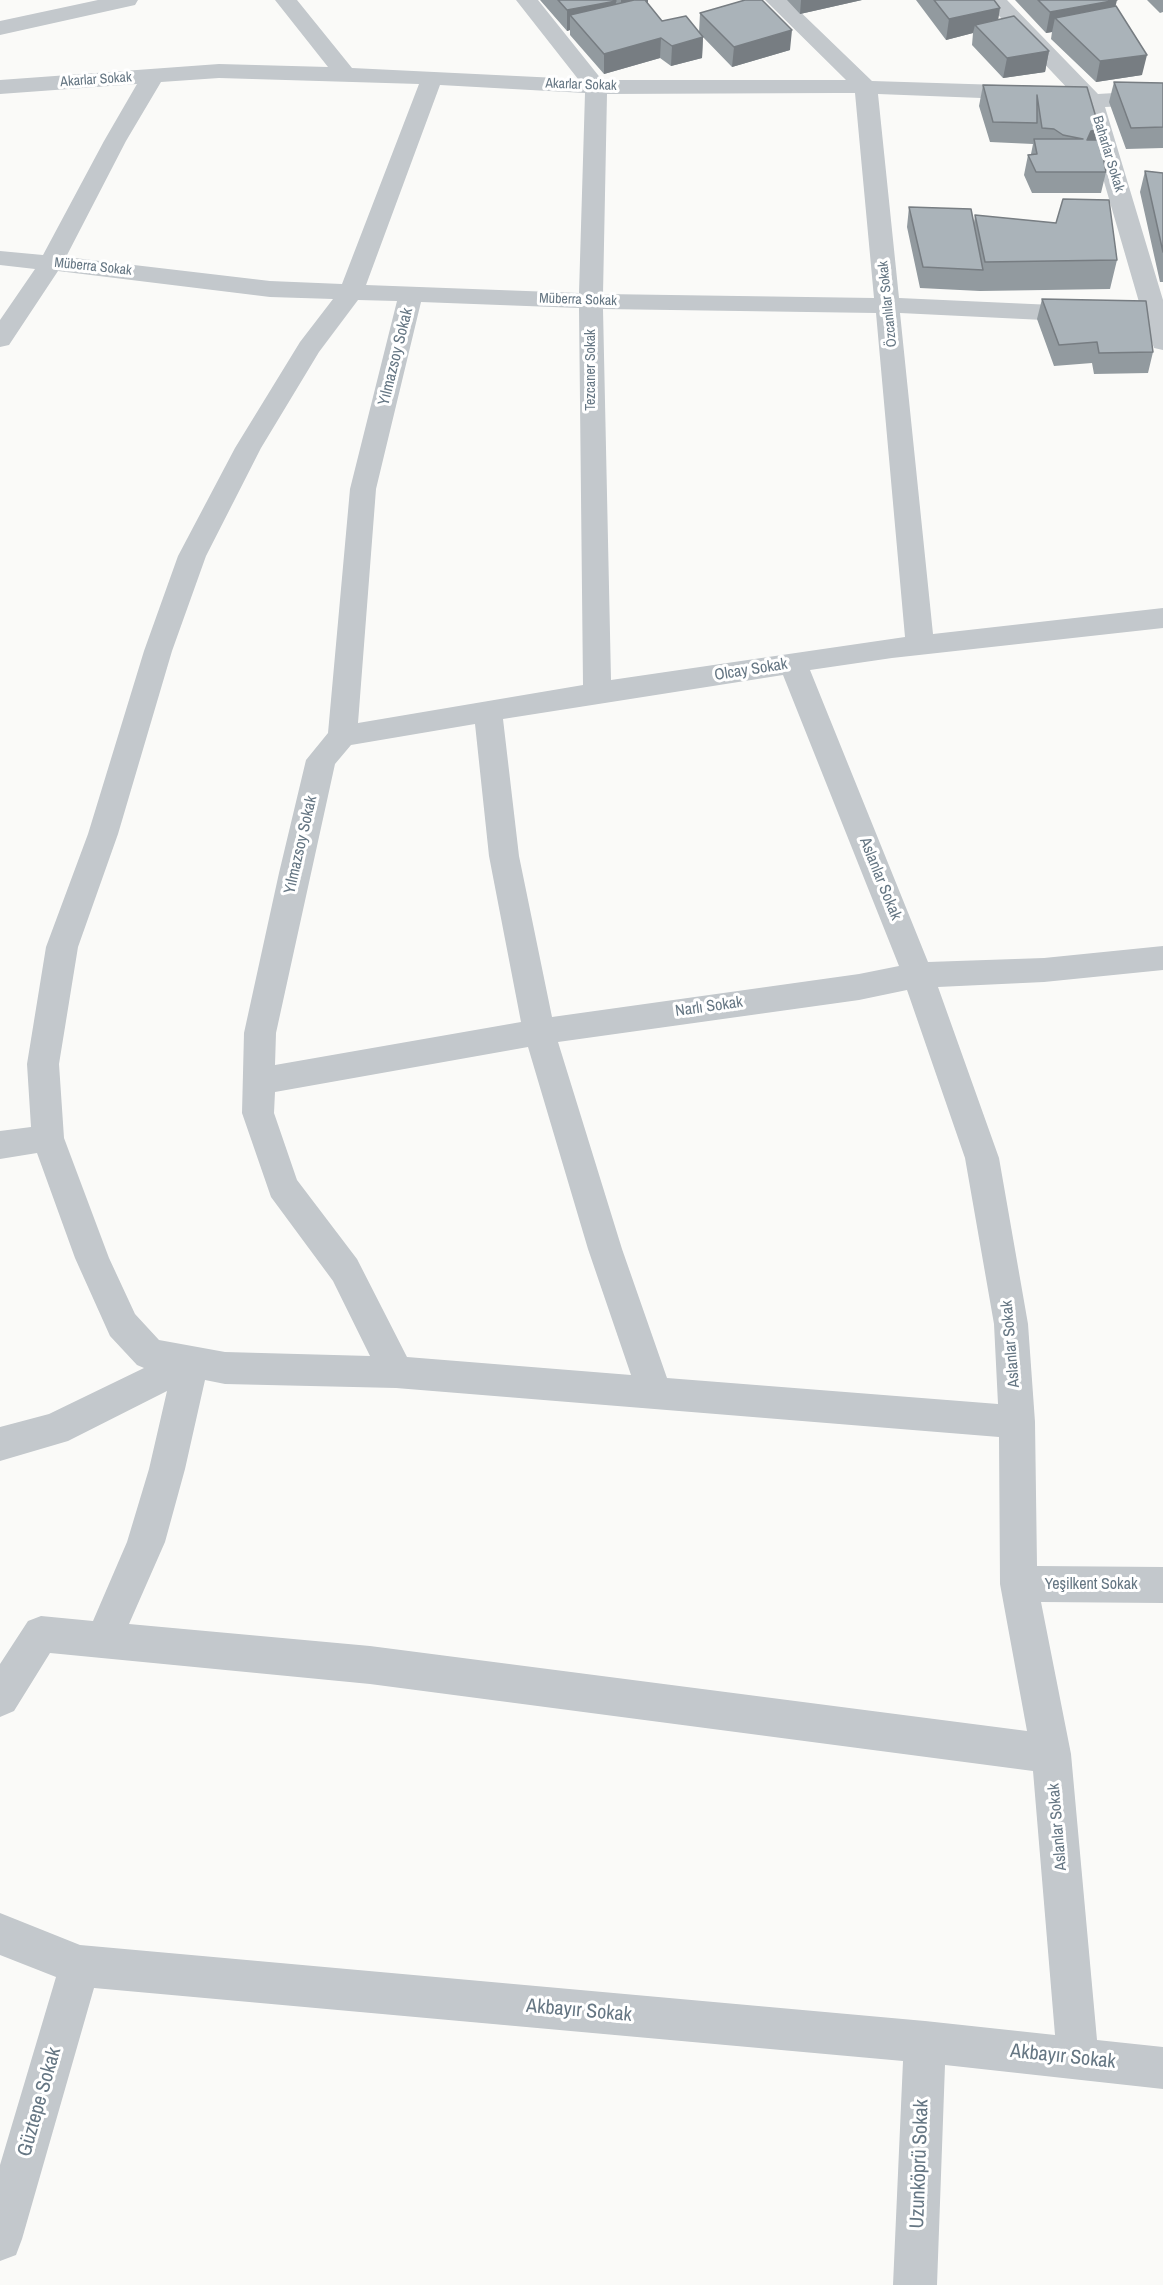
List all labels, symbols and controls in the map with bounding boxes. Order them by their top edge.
street label: Akarlar Sokak [60,69,132,91]
street label: Akarlar Sokak [545,75,617,95]
street label: Baharlar Sokak [1088,114,1128,194]
street label: Müberra Sokak [53,255,133,279]
street label: Özcanlılar Sokak [875,260,901,348]
street label: Müberra Sokak [539,290,617,310]
street label: Yılmazsoy Sokak [375,306,417,408]
street label: Tezcaner Sokak [583,329,599,411]
street label: Olcay Sokak [713,655,789,685]
street label: Yılmazsoy Sokak [280,794,322,896]
street label: Aslanlar Sokak [855,835,905,923]
street label: Narlı Sokak [674,993,744,1021]
street label: Aslanlar Sokak [998,1300,1024,1388]
street label: Yeşilkent Sokak [1044,1575,1138,1595]
street label: Aslanlar Sokak [1045,1783,1071,1871]
street label: Akbayır Sokak [525,1994,633,2028]
street label: Akbayır Sokak [1009,2040,1117,2074]
street label: Güztepe Sokak [13,2045,67,2159]
street label: Uzunköprü Sokak [906,2099,934,2229]

